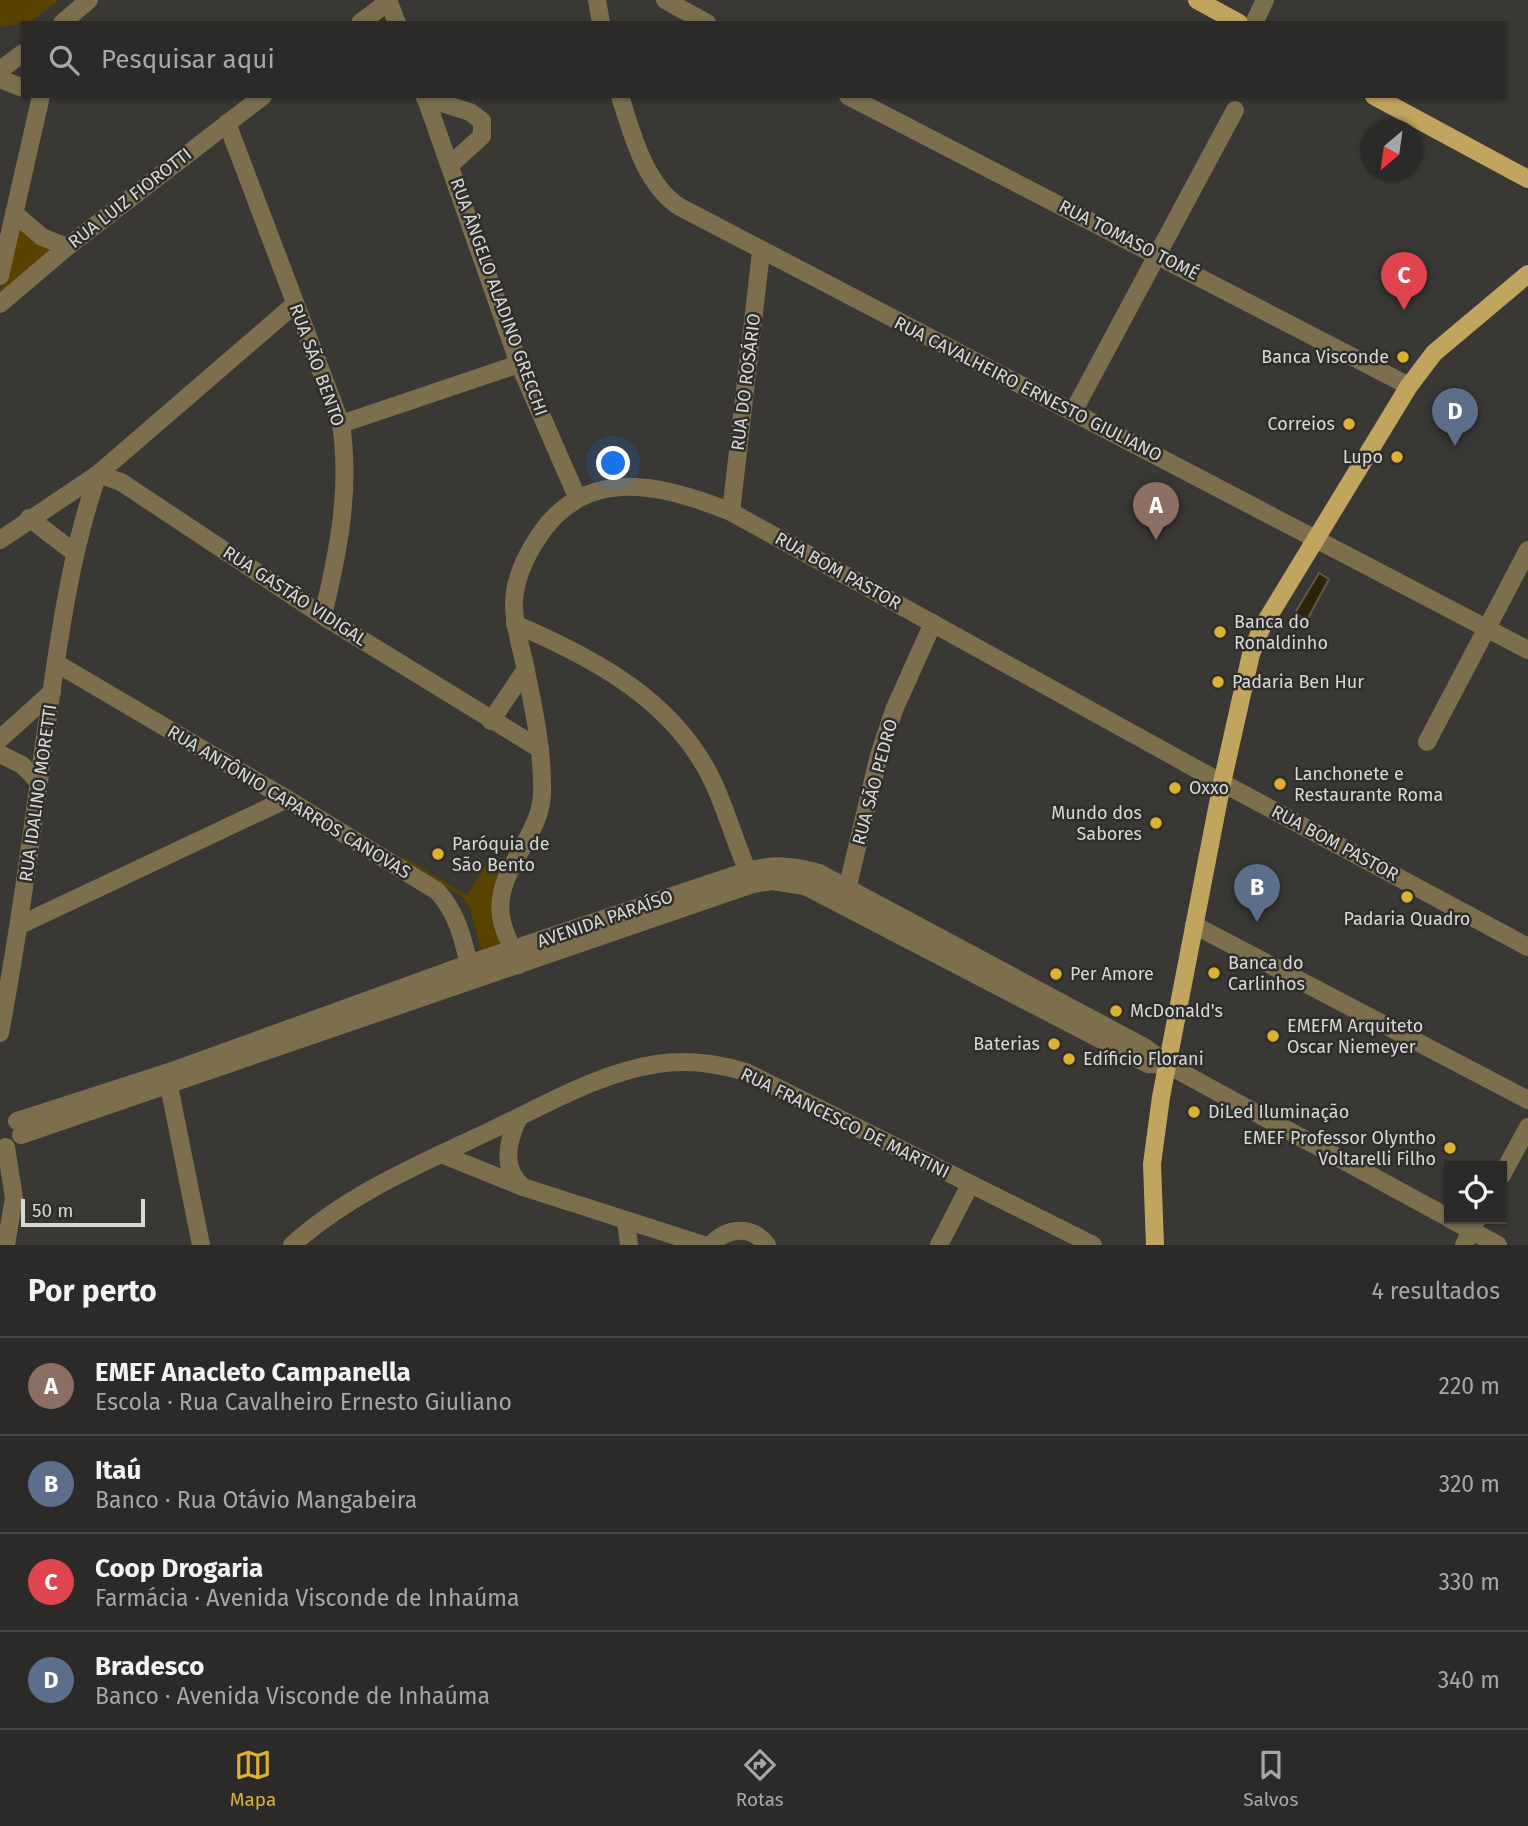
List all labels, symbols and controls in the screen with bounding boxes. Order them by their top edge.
search box [21,21,1507,98]
icon: search [45,41,83,79]
text: Pesquisar aqui [101,44,275,75]
north arrow [1360,119,1423,182]
street label: RUA LUIZ FIOROTTI [64,143,196,253]
street label: RUA ÂNGELO ALADINO GRECCHI [446,175,552,419]
street label: RUA TOMASO TOMÉ [1055,194,1203,285]
pin: C [1381,252,1427,310]
street label: RUA SÃO BENTO [285,300,350,429]
street label: RUA DO ROSÁRIO [726,312,765,452]
street label: RUA CAVALHEIRO ERNESTO GIULIANO [891,312,1165,466]
place label: Banca Visconde [1261,346,1389,368]
marker: Banca Visconde [1395,349,1411,365]
pin: D [1432,388,1478,446]
place label: Correios [1268,413,1335,435]
marker: Correios [1341,416,1357,432]
your location [596,446,630,480]
place label: Lupo [1343,446,1383,468]
marker: Lupo [1389,449,1405,465]
pin: A [1133,482,1179,540]
street label: RUA BOM PASTOR [771,527,905,615]
street label: RUA GASTÃO VIDIGAL [219,540,372,651]
place label: Banca do Ronaldinho [1234,611,1328,654]
marker: Banca do Ronaldinho [1212,624,1228,640]
place label: Padaria Ben Hur [1232,671,1364,693]
marker: Padaria Ben Hur [1210,674,1226,690]
street label: RUA IDALINO MORETTI [15,703,61,883]
street label: RUA SÃO PEDRO [847,716,902,847]
street label: RUA ANTÔNIO CAPARROS CANOVAS [163,721,415,884]
place label: Lanchonete e Restaurante Roma [1294,763,1443,806]
marker: Lanchonete e Restaurante Roma [1272,776,1288,792]
place label: Oxxo [1189,777,1229,799]
marker: Oxxo [1167,780,1183,796]
street label: RUA BOM PASTOR [1268,800,1402,886]
place label: Mundo dos Sabores [1051,802,1142,845]
marker: Mundo dos Sabores [1148,815,1164,831]
place label: Paróquia de São Bento [452,833,550,876]
marker: Paróquia de São Bento [430,846,446,862]
pin: B [1234,864,1280,922]
street label: AVENIDA PARAÍSO [534,884,676,953]
marker: Padaria Quadro [1399,889,1415,905]
place label: Padaria Quadro [1344,908,1470,930]
place label: Banca do Carlinhos [1228,952,1305,995]
place label: Per Amore [1070,963,1154,985]
marker: Banca do Carlinhos [1206,965,1222,981]
marker: Per Amore [1048,966,1064,982]
place label: McDonald's [1130,1000,1223,1022]
marker: McDonald's [1108,1003,1124,1019]
place label: EMEFM Arquiteto Oscar Niemeyer [1287,1015,1423,1058]
marker: EMEFM Arquiteto Oscar Niemeyer [1265,1028,1281,1044]
place label: Baterias [973,1033,1040,1055]
marker: Baterias [1046,1036,1062,1052]
place label: Edíficio Florani [1083,1048,1204,1070]
marker: Edíficio Florani [1061,1051,1077,1067]
street label: RUA FRANCESCO DE MARTINI [737,1063,953,1183]
place label: DiLed Iluminação [1208,1101,1349,1123]
marker: DiLed Iluminação [1186,1104,1202,1120]
place label: EMEF Professor Olyntho Voltarelli Filho [1243,1127,1436,1170]
marker: EMEF Professor Olyntho Voltarelli Filho [1442,1140,1458,1156]
map controls [1444,1161,1507,1224]
button: locate [1444,1161,1507,1224]
scale bar [21,1196,145,1228]
text: 50 m [32,1199,73,1222]
text: Por perto [28,1273,157,1309]
text: 4 resultados [1371,1277,1500,1305]
text: EMEF Anacleto Campanella [95,1357,411,1388]
text: A [44,1372,58,1400]
text: 220 m [1439,1372,1500,1400]
text: Escola · Rua Cavalheiro Ernesto Giuliano [95,1388,512,1416]
text: Itaú [95,1455,141,1486]
text: B [44,1470,58,1498]
text: 320 m [1439,1470,1500,1498]
text: Banco · Rua Otávio Mangabeira [95,1486,417,1514]
text: Coop Drogaria [95,1553,263,1584]
text: C [44,1568,58,1596]
text: 330 m [1438,1568,1500,1596]
text: Farmácia · Avenida Visconde de Inhaúma [95,1584,520,1612]
text: Bradesco [95,1651,204,1682]
text: D [44,1666,58,1694]
text: 340 m [1438,1666,1500,1694]
text: Banco · Avenida Visconde de Inhaúma [95,1682,490,1710]
tab: Mapa [230,1746,276,1811]
tab: Rotas [736,1746,784,1811]
tab: Salvos [1243,1746,1298,1811]

